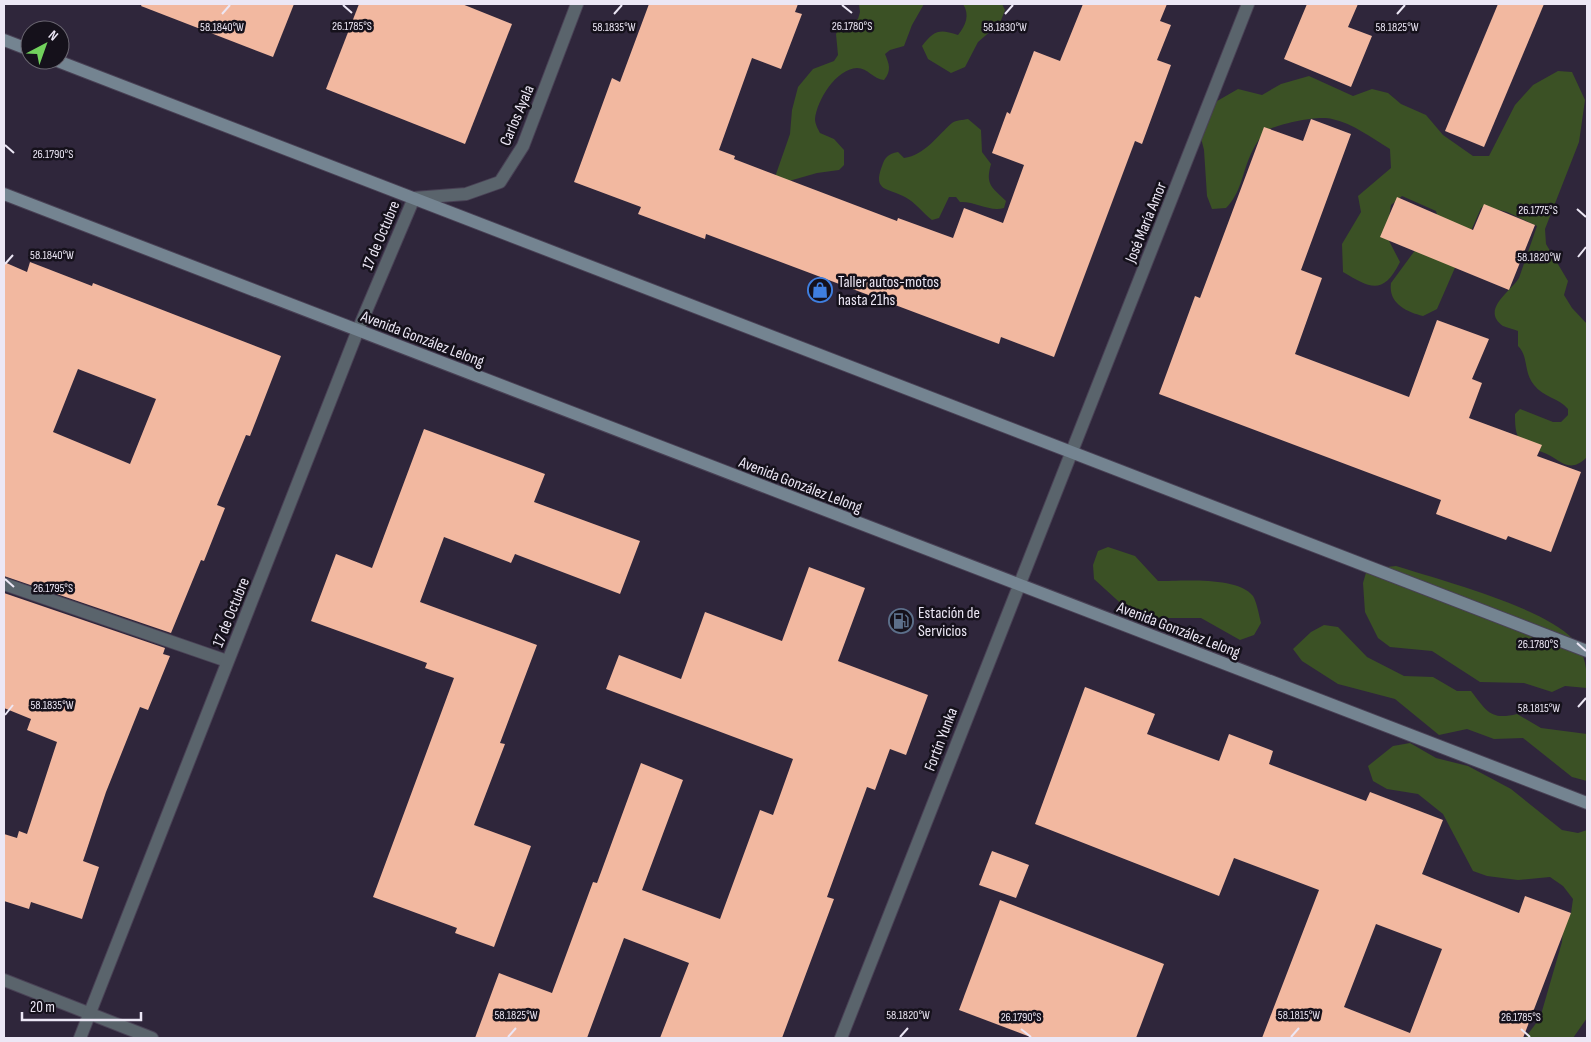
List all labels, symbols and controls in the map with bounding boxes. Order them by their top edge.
text: 26.1785°S [332,19,372,34]
text: 26.1780°S [832,19,872,34]
north arrow [20,20,70,70]
text: 58.1840°W [200,20,244,35]
text: 58.1835°W [592,20,636,35]
text: 58.1830°W [983,20,1027,35]
text: 58.1825°W [1375,20,1419,35]
text: N [45,27,62,44]
street label: Carlos Ayala [496,82,539,149]
text: 26.1790°S [33,147,73,162]
street label: José María Amor [1121,179,1171,267]
street label: 17 de Octubre [358,198,404,273]
text: 26.1775°S [1518,203,1558,218]
text: 58.1840°W [30,248,74,263]
text: 58.1820°W [1517,250,1561,265]
place label: Taller autos-motos hasta 21hs [838,273,939,310]
shop icon: Taller autos-motos hasta 21hs [807,277,833,303]
street label: Avenida González Lelong [357,307,487,372]
street label: Avenida González Lelong [735,453,865,518]
street label: 17 de Octubre [209,575,254,650]
text: 26.1795°S [33,581,73,596]
street label: Avenida González Lelong [1113,598,1243,663]
place label: Estación de Servicios [918,604,980,641]
fuel station icon: Estación de Servicios [888,608,914,634]
text: 26.1780°S [1518,637,1558,652]
text: 58.1835°W [30,698,74,713]
text: 58.1815°W [1518,701,1560,716]
street label: Fortín Yunka [921,705,962,774]
scale bar [22,990,141,1022]
text: 20 m [30,998,55,1017]
text: 58.1825°W [494,1008,538,1023]
text: 58.1820°W [886,1008,930,1023]
text: 58.1815°W [1278,1008,1320,1023]
text: 26.1790°S [1001,1010,1041,1025]
text: 26.1785°S [1501,1010,1541,1025]

